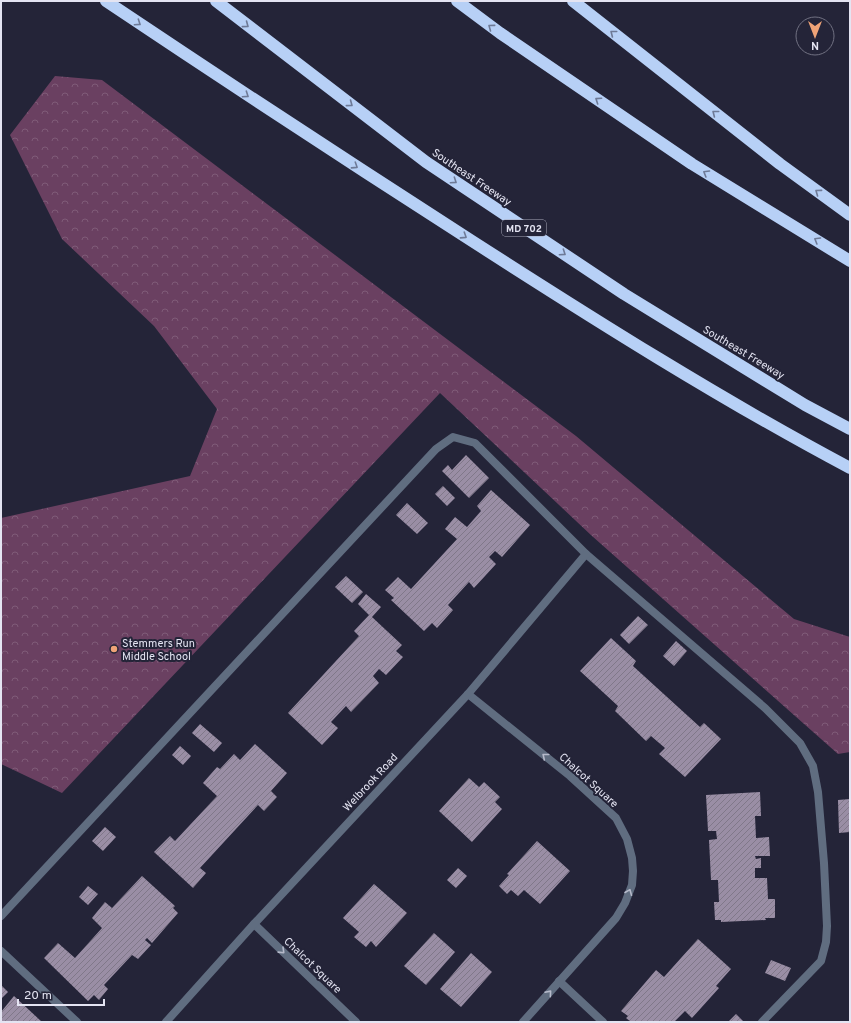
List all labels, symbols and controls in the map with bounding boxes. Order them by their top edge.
north arrow [795,16,835,56]
one-way arrow [134,18,141,25]
one-way arrow [242,21,249,28]
one-way arrow [488,24,495,31]
one-way arrow [610,30,617,37]
text: N [811,38,819,52]
one-way arrow [242,90,249,97]
one-way arrow [595,97,602,105]
one-way arrow [345,99,352,106]
one-way arrow [712,111,719,118]
street label: Southeast Freeway [429,146,514,210]
one-way arrow [351,161,358,168]
one-way arrow [703,170,710,177]
one-way arrow [450,176,457,183]
one-way arrow [816,190,823,197]
road number: MD 702 [502,220,546,236]
one-way arrow [460,231,467,238]
one-way arrow [814,238,821,245]
one-way arrow [558,249,565,256]
street label: Southeast Freeway [700,323,787,383]
place label: Stemmers Run Middle School [122,637,195,664]
marker: Stemmers Run Middle School [109,644,119,654]
street label: Chalcot Square [556,750,621,811]
street label: Welbrook Road [340,751,401,815]
one-way arrow [542,754,550,761]
one-way arrow [625,888,633,895]
street label: Chalcot Square [280,935,344,997]
one-way arrow [277,946,285,954]
scale bar [18,981,104,1007]
text: 20 m [24,988,52,1004]
one-way arrow [544,990,551,998]

